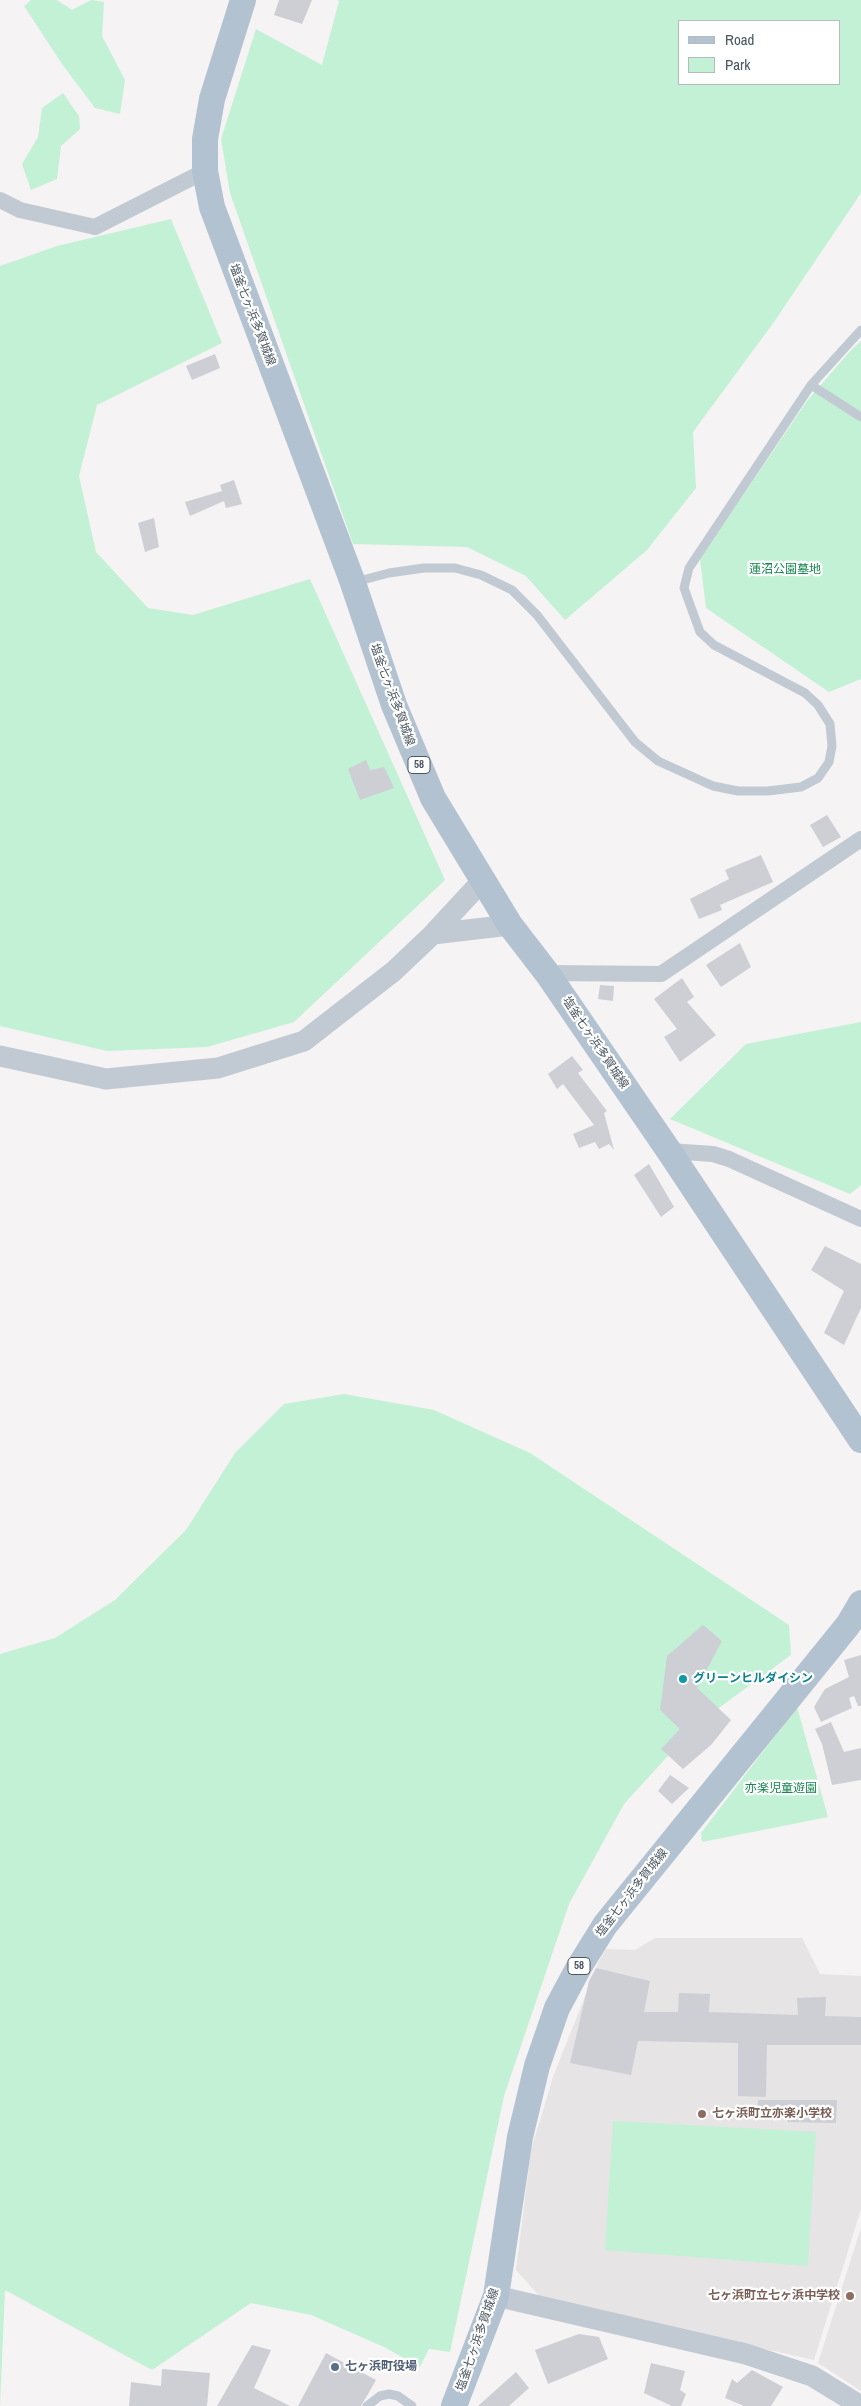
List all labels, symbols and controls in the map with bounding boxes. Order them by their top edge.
legend [678,20,841,85]
text: Road [725,29,754,50]
text: Park [725,54,750,75]
street label: 塩釜七ヶ浜多賀城線 [226,262,278,368]
park label: 蓮沼公園墓地 [749,563,821,577]
street label: 塩釜七ヶ浜多賀城線 [367,642,417,748]
road number: 58 [408,756,430,774]
street label: 塩釜七ヶ浜多賀城線 [559,994,631,1092]
place label: グリーンヒルダイシン [693,1672,813,1686]
marker: グリーンヒルダイシン [677,1673,689,1685]
park label: 亦楽児童遊園 [745,1782,817,1796]
street label: 塩釜七ヶ浜多賀城線 [593,1846,671,1940]
road number: 58 [568,1958,590,1974]
place label: 七ヶ浜町立亦楽小学校 [712,2107,832,2121]
marker: 七ヶ浜町立亦楽小学校 [696,2108,708,2120]
street label: 塩釜七ヶ浜多賀城線 [454,2287,502,2393]
place label: 七ヶ浜町立七ヶ浜中学校 [708,2289,840,2303]
marker: 七ヶ浜町立七ヶ浜中学校 [844,2290,856,2302]
place label: 七ヶ浜町役場 [345,2360,417,2374]
marker: 七ヶ浜町役場 [329,2361,341,2373]

